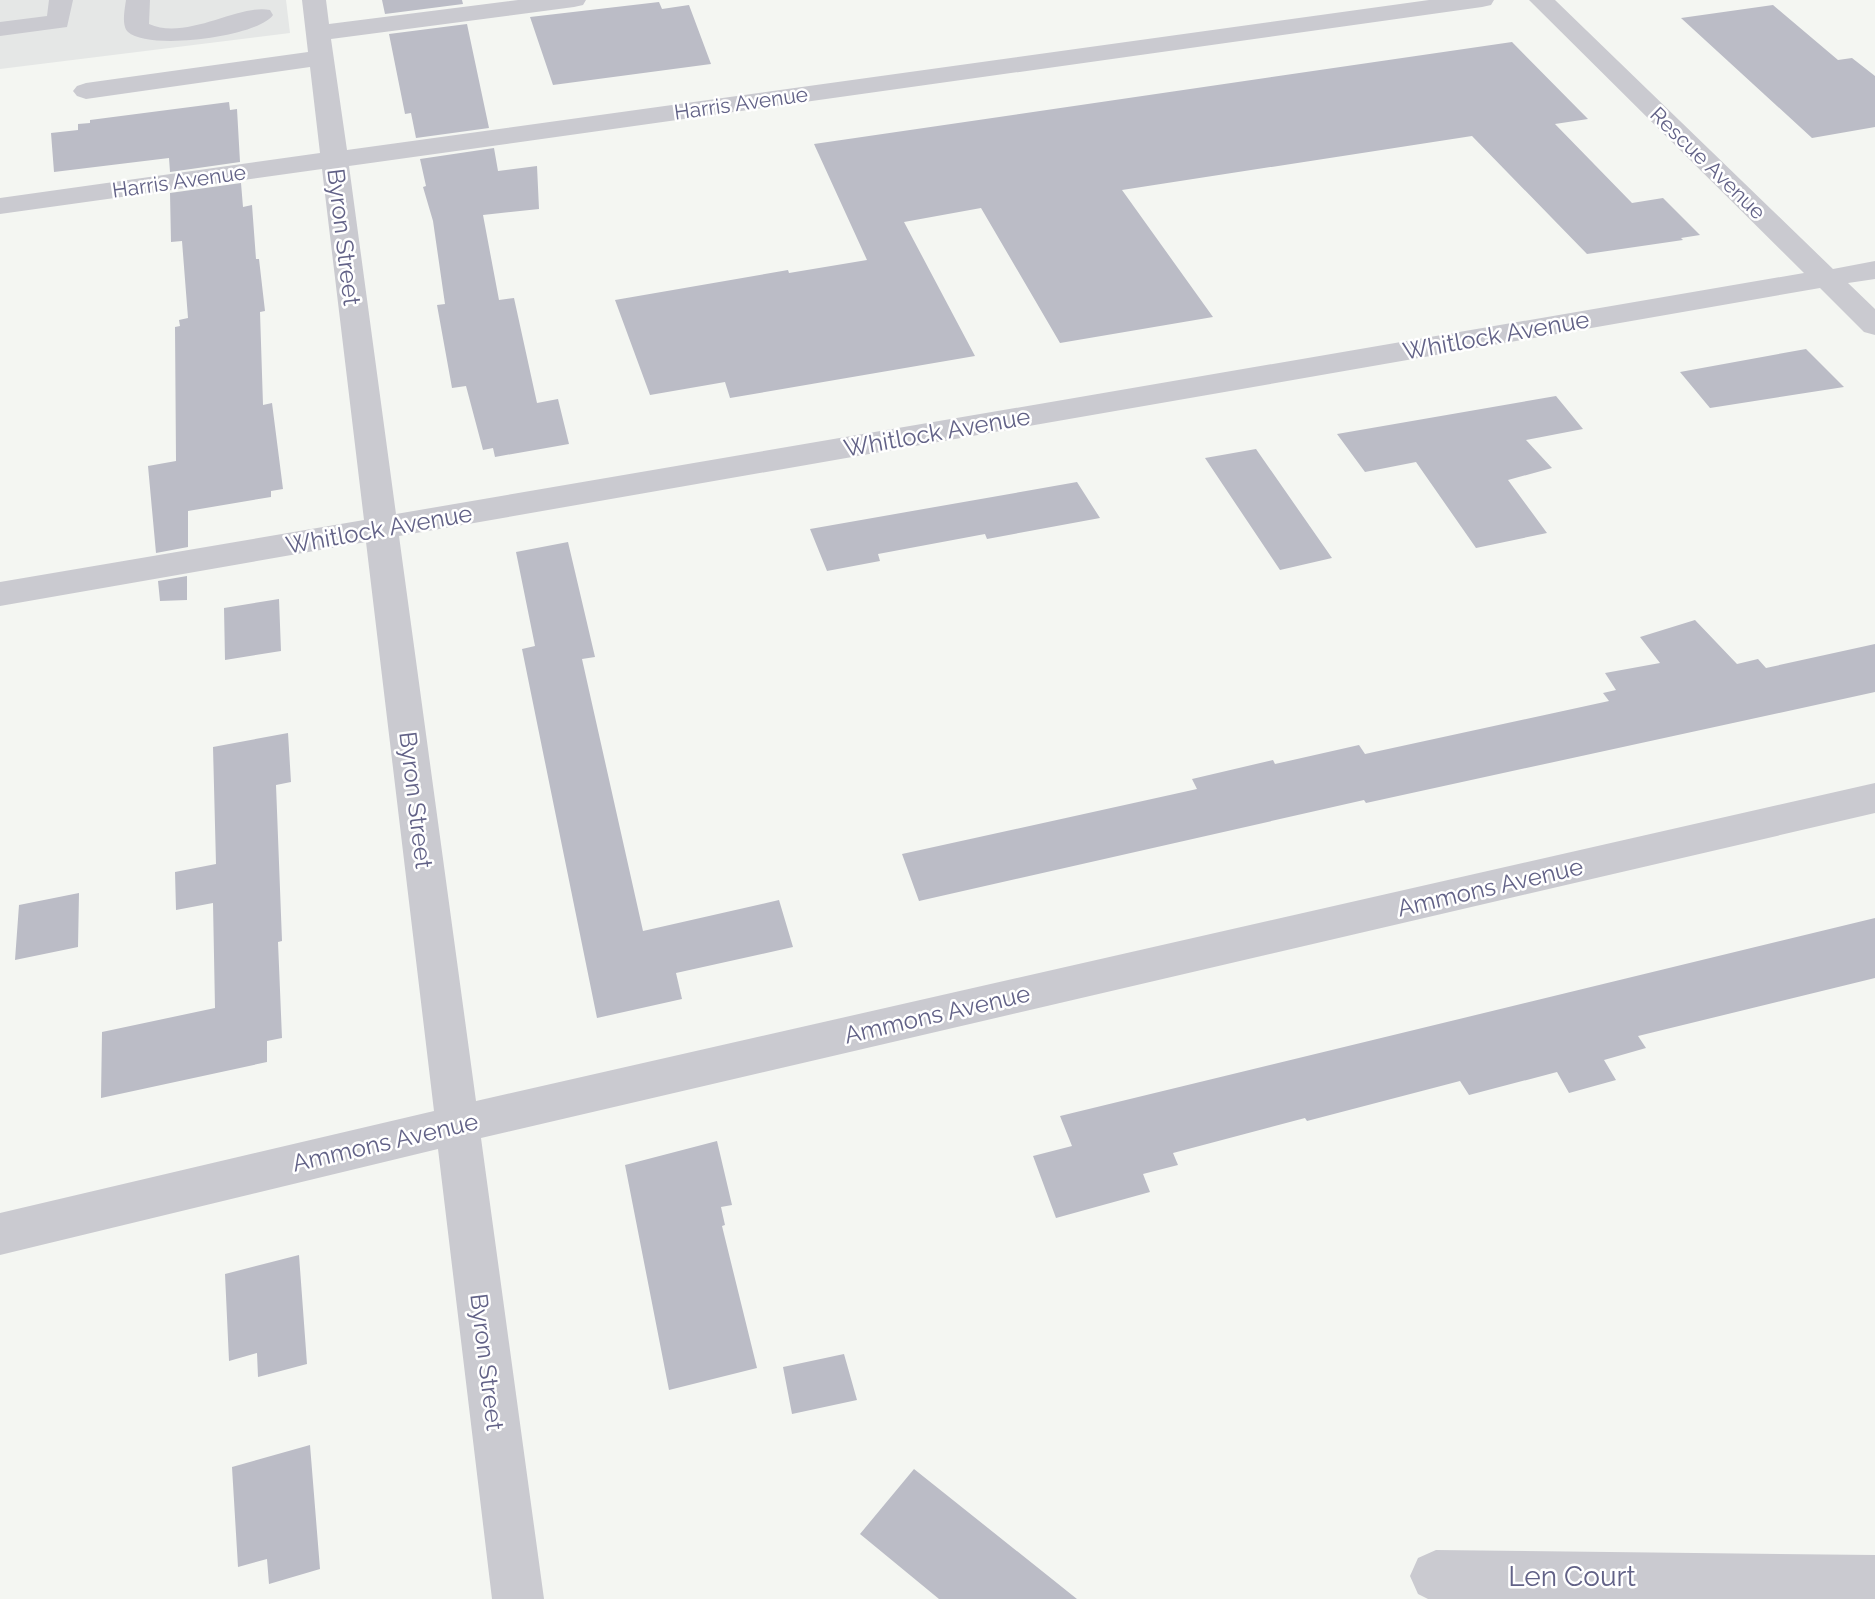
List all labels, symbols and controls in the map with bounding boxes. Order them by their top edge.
street label: Harris Avenue [673,81,809,125]
street label: Rescue Avenue [1645,102,1771,224]
street label: Harris Avenue [111,159,247,203]
street label: Byron Street [321,167,367,307]
street label: Whitlock Avenue [1401,304,1591,366]
street label: Whitlock Avenue [842,401,1032,463]
street label: Whitlock Avenue [284,498,474,560]
street label: Byron Street [393,730,439,870]
street label: Ammons Avenue [1394,852,1586,922]
street label: Ammons Avenue [841,979,1033,1049]
street label: Ammons Avenue [289,1107,481,1177]
street label: Byron Street [464,1292,510,1432]
street label: Len Court [1508,1560,1636,1593]

